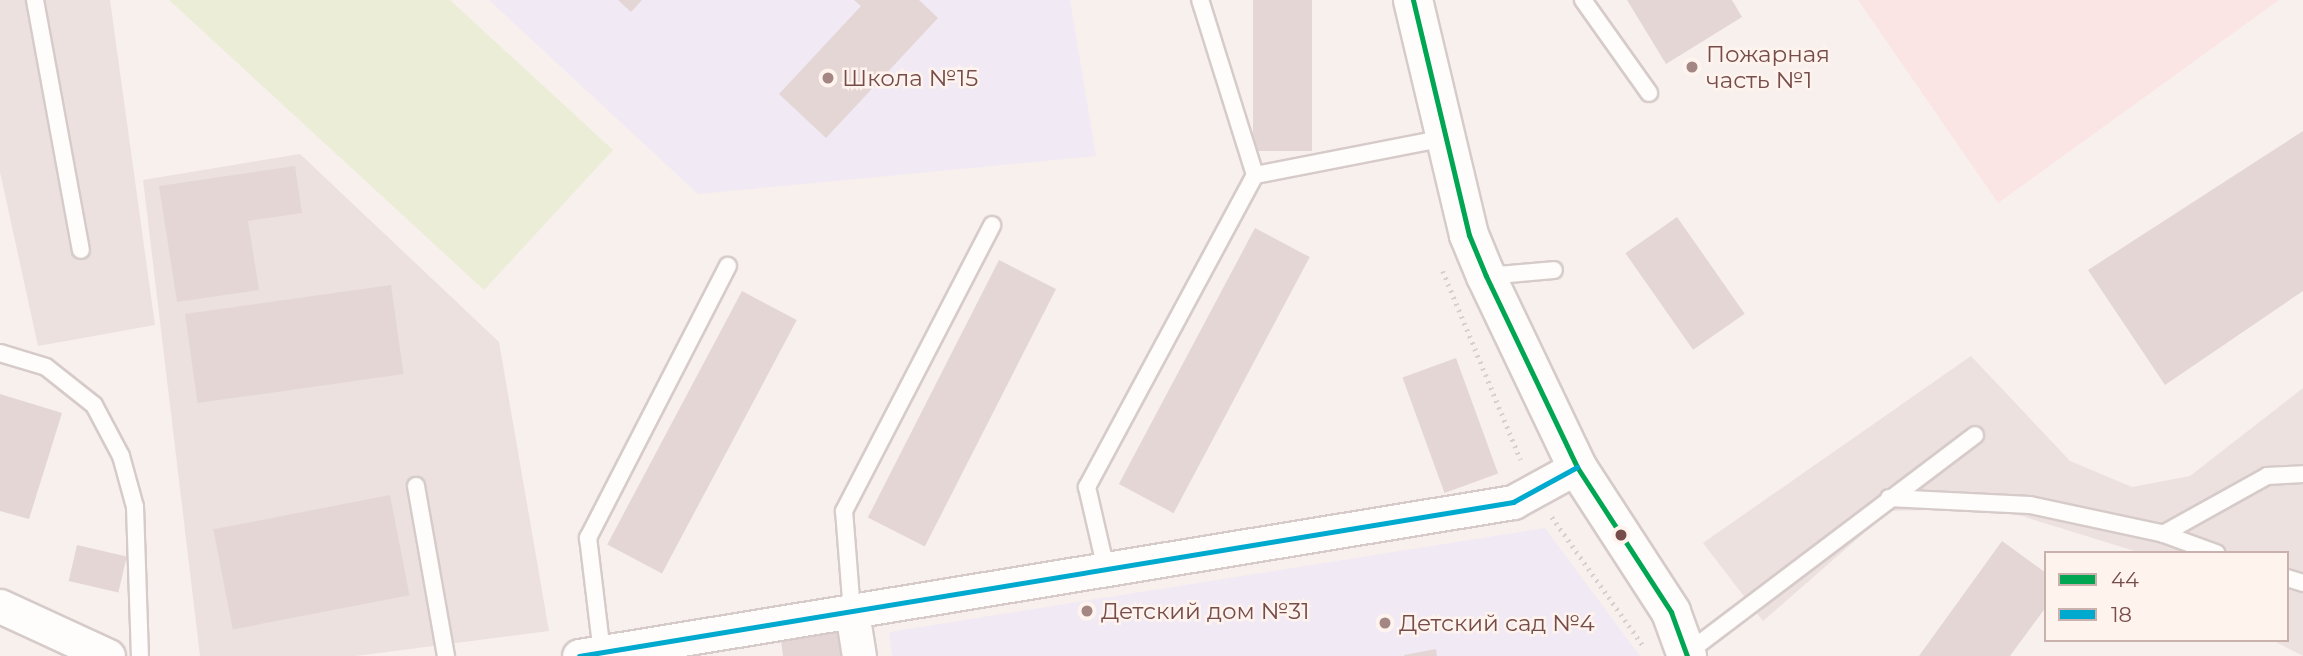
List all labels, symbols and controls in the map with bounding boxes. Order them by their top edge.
place label: Пожарная часть №1 [1706,40,1830,94]
marker: Пожарная часть №1 [1684,59,1700,75]
place label: Школа №15 [842,64,978,92]
marker: Школа №15 [820,70,836,86]
unlabelled marker [1614,528,1628,542]
legend [2044,551,2289,642]
text: 44 [2111,567,2139,592]
place label: Детский дом №31 [1101,597,1310,625]
text: 18 [2111,602,2132,627]
marker: Детский дом №31 [1079,603,1095,619]
place label: Детский сад №4 [1399,609,1595,637]
marker: Детский сад №4 [1377,615,1393,631]

